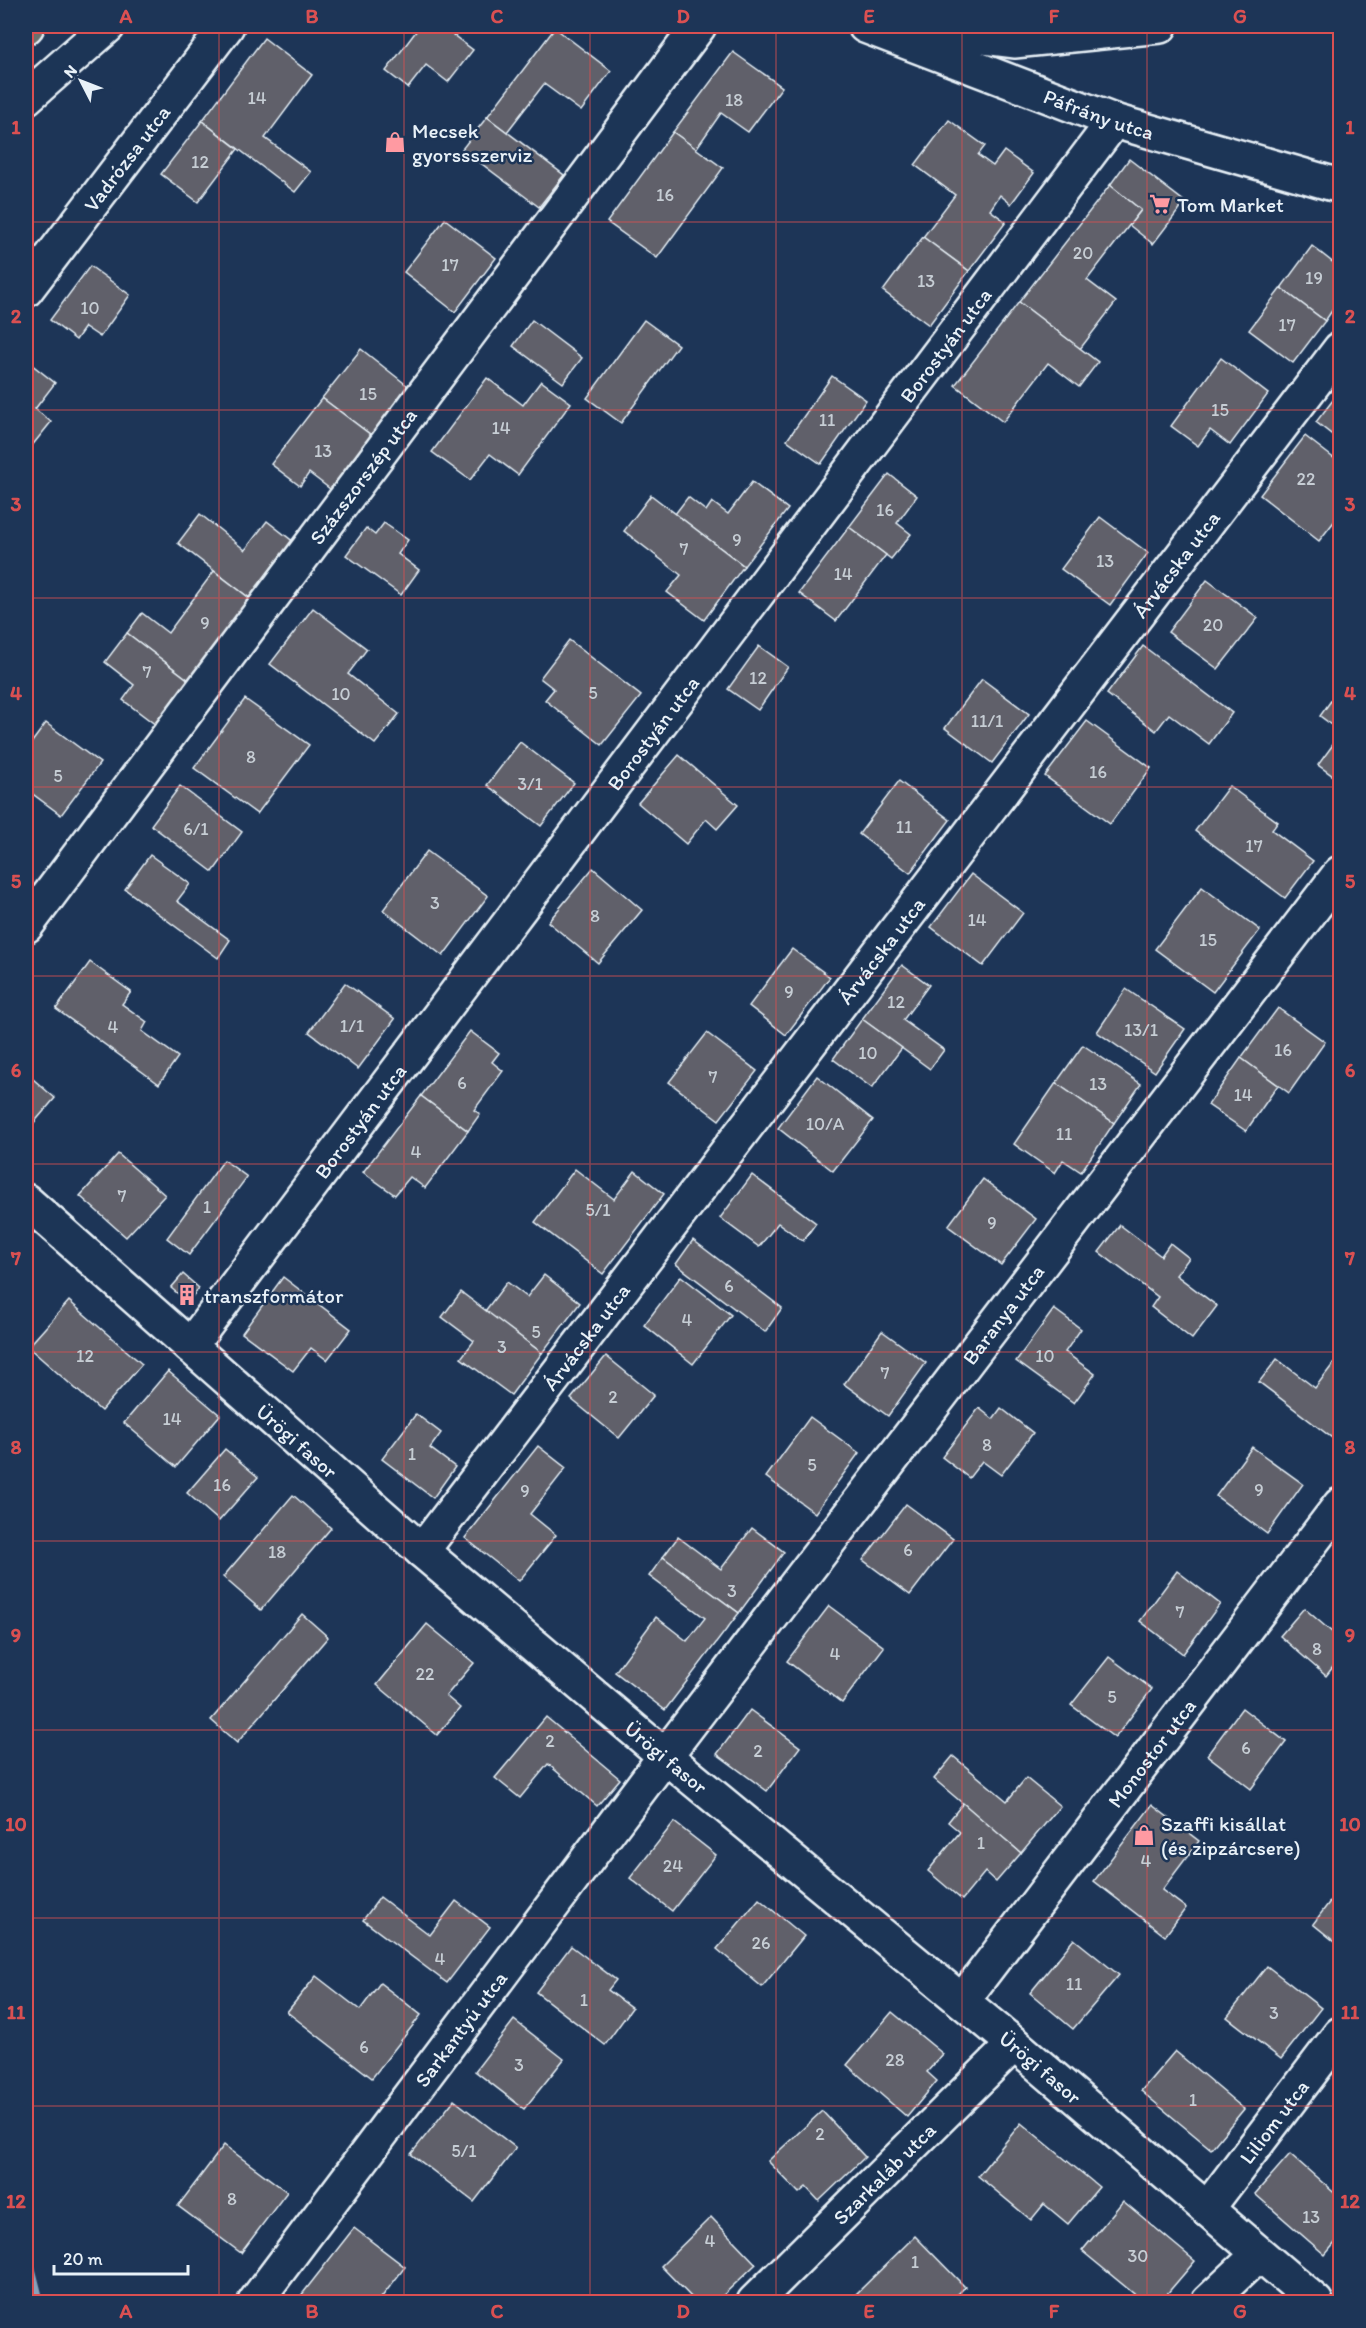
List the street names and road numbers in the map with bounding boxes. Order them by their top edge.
street label: Páfrány utca [1040,83,1157,144]
street label: Vadrózsa utca [78,100,175,216]
street label: Borostyán utca [894,283,996,407]
street label: Százszorszép utca [303,403,422,549]
street label: Árvácska utca [1127,505,1225,622]
street label: Borostyán utca [601,671,704,795]
street label: Árvácska utca [832,892,930,1009]
street label: Borostyán utca [309,1059,411,1183]
street label: Baranya utca [957,1259,1049,1369]
street label: Árvácska utca [537,1278,635,1395]
street label: Ürögi fasor [251,1398,343,1483]
street label: Monostor utca [1102,1693,1201,1812]
street label: Ürögi fasor [620,1715,713,1799]
street label: Sarkantyú utca [409,1966,512,2091]
street label: Ürögi fasor [995,2025,1087,2109]
street label: Liliom utca [1234,2074,1314,2169]
street label: Szarkaláb utca [827,2117,941,2229]

